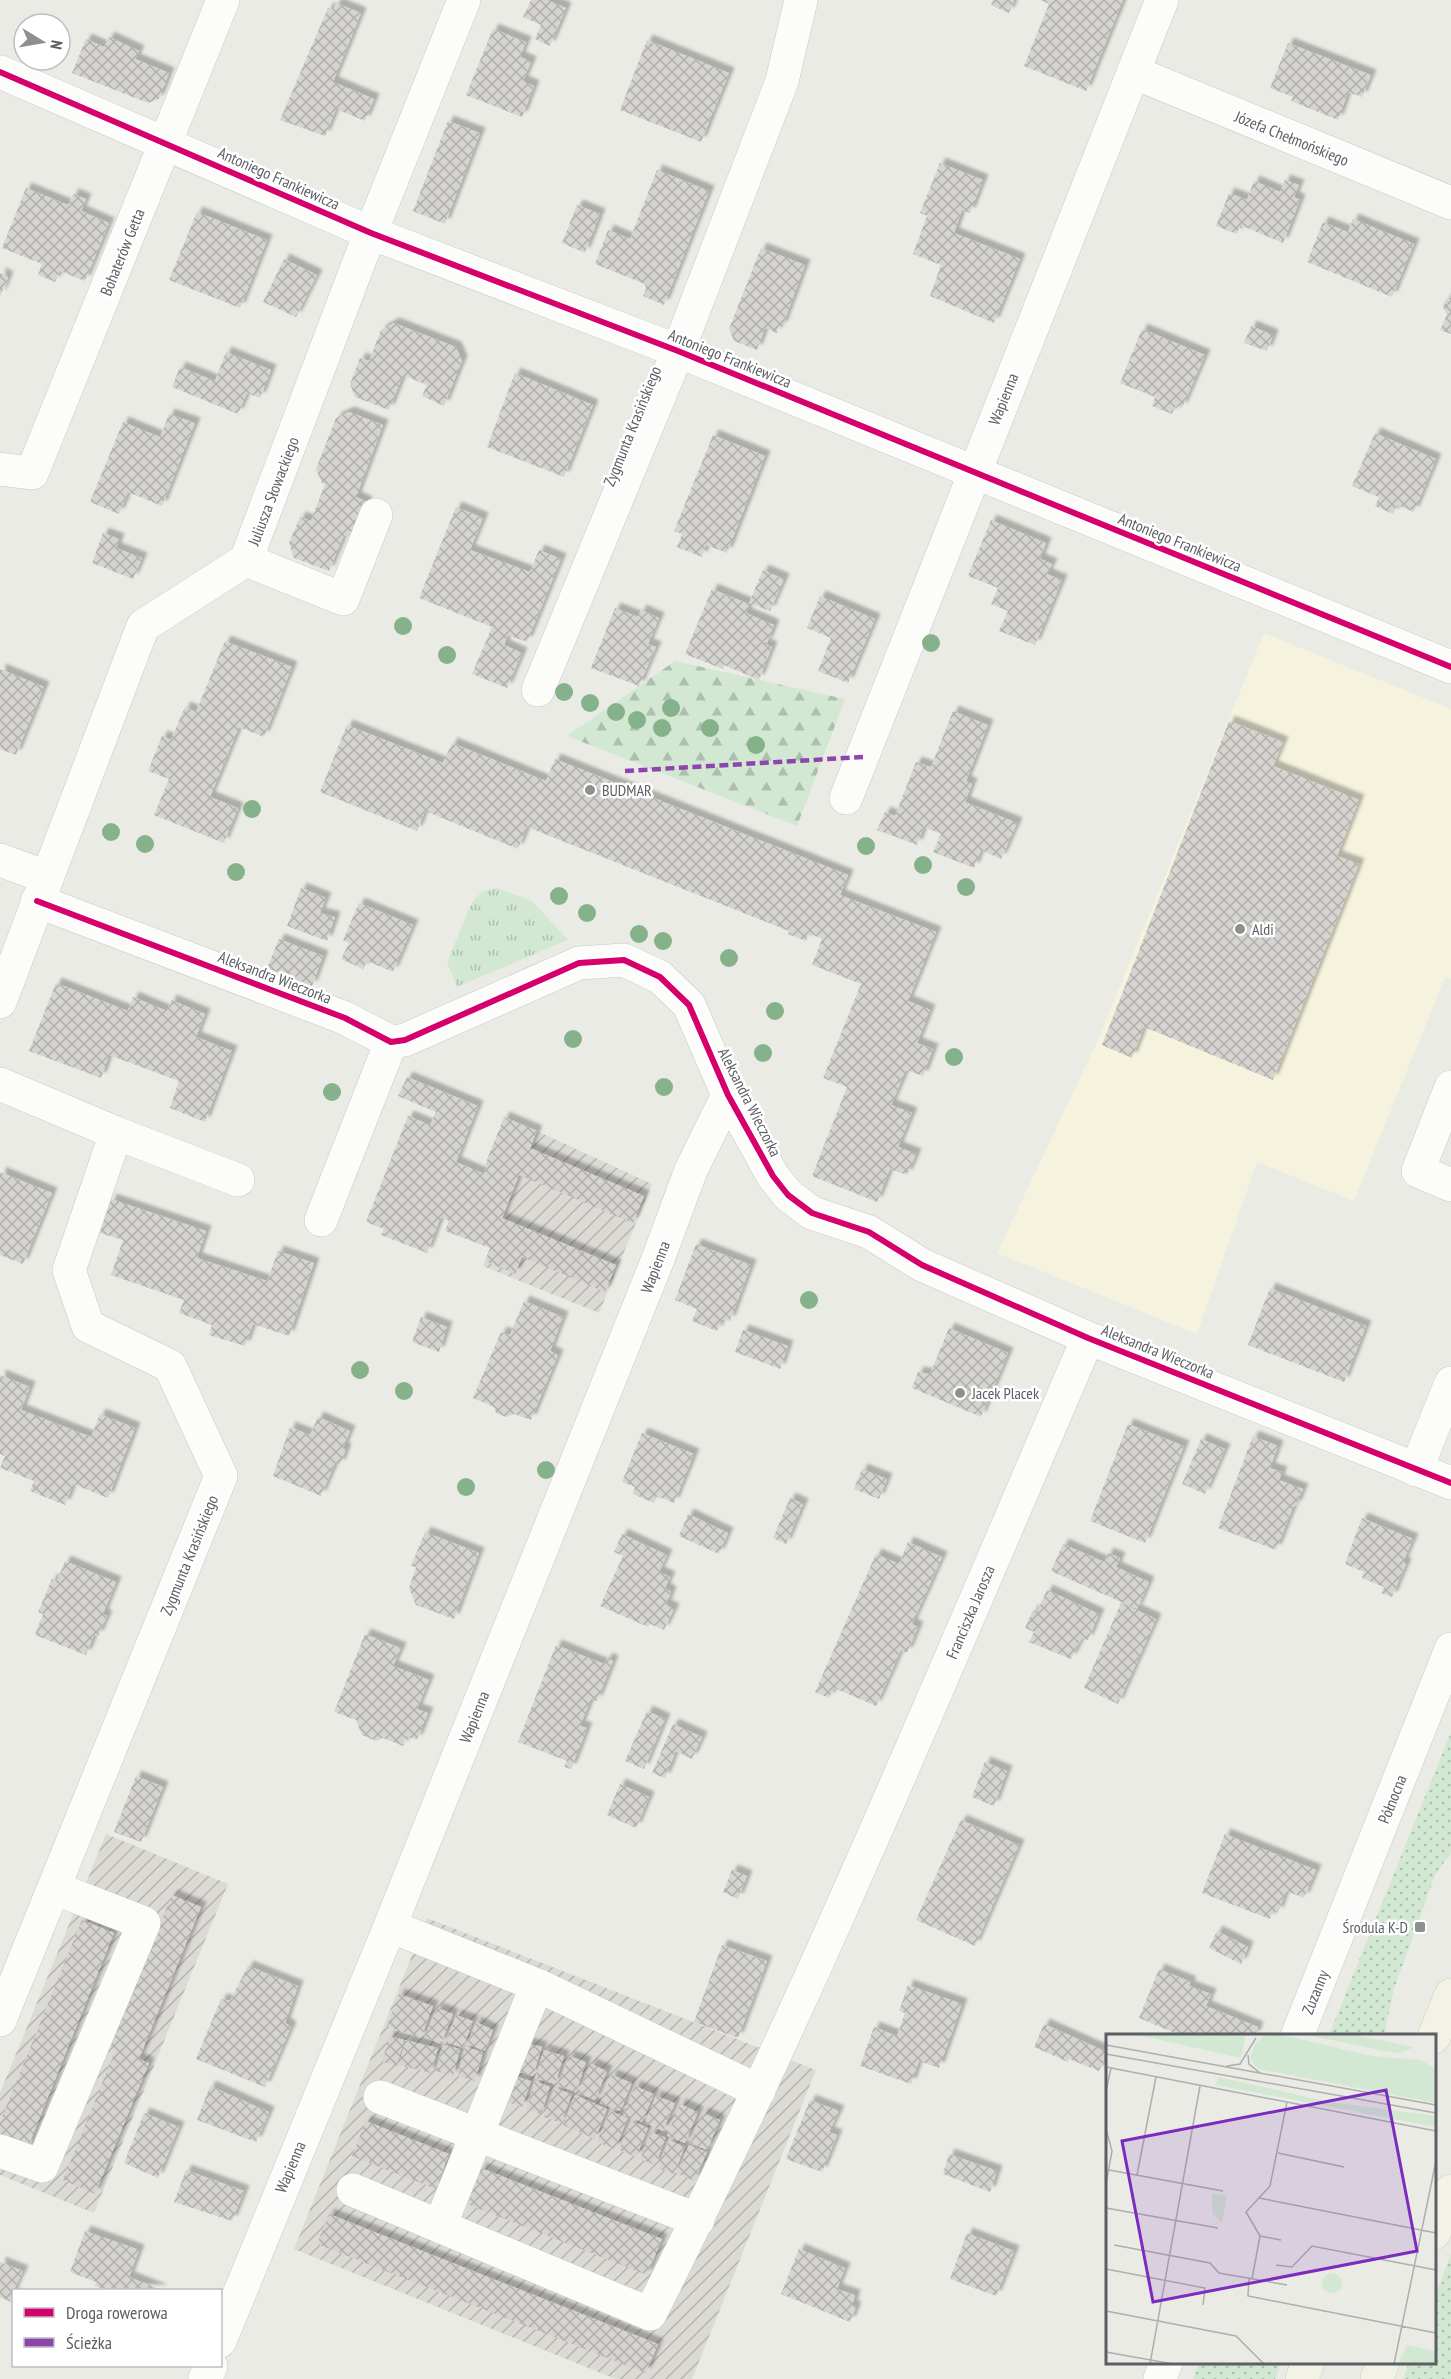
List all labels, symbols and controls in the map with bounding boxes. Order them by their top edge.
north arrow [12,12,72,72]
text: N [46,39,67,51]
street label: Józefa Chełmońskiego [1231,106,1352,170]
street label: Antoniego Frankiewicza [215,142,343,214]
street label: Bohaterów Getta [95,206,149,298]
street label: Antoniego Frankiewicza [665,324,795,392]
street label: Zygmunta Krasińskiego [599,363,665,489]
street label: Wapienna [984,370,1022,428]
street label: Juliusza Słowackiego [243,434,303,549]
street label: Antoniego Frankiewicza [1115,508,1245,576]
place label: BUDMAR [602,780,652,800]
marker: BUDMAR [583,783,597,797]
place label: Aldi [1252,919,1274,939]
marker: Aldi [1233,922,1247,936]
street label: Aleksandra Wieczorka [216,946,334,1008]
street label: Aleksandra Wieczorka [714,1044,786,1160]
street label: Wapienna [636,1238,674,1296]
street label: Aleksandra Wieczorka [1099,1319,1217,1383]
place label: Jacek Placek [971,1383,1040,1403]
marker: Jacek Placek [953,1386,967,1400]
street label: Zygmunta Krasińskiego [156,1492,222,1618]
street label: Franciszka Jarosza [941,1562,999,1662]
street label: Wapienna [455,1688,493,1746]
street label: Północna [1373,1772,1411,1826]
place label: Środula K-D [1343,1917,1408,1937]
marker: Środula K-D [1413,1920,1427,1934]
street label: Zuzanny [1297,1967,1333,2017]
inset map [1106,2034,1436,2364]
street label: Wapienna [270,2138,310,2196]
legend [12,2289,222,2367]
text: Droga rowerowa [66,2301,168,2324]
text: Ścieżka [66,2331,112,2354]

